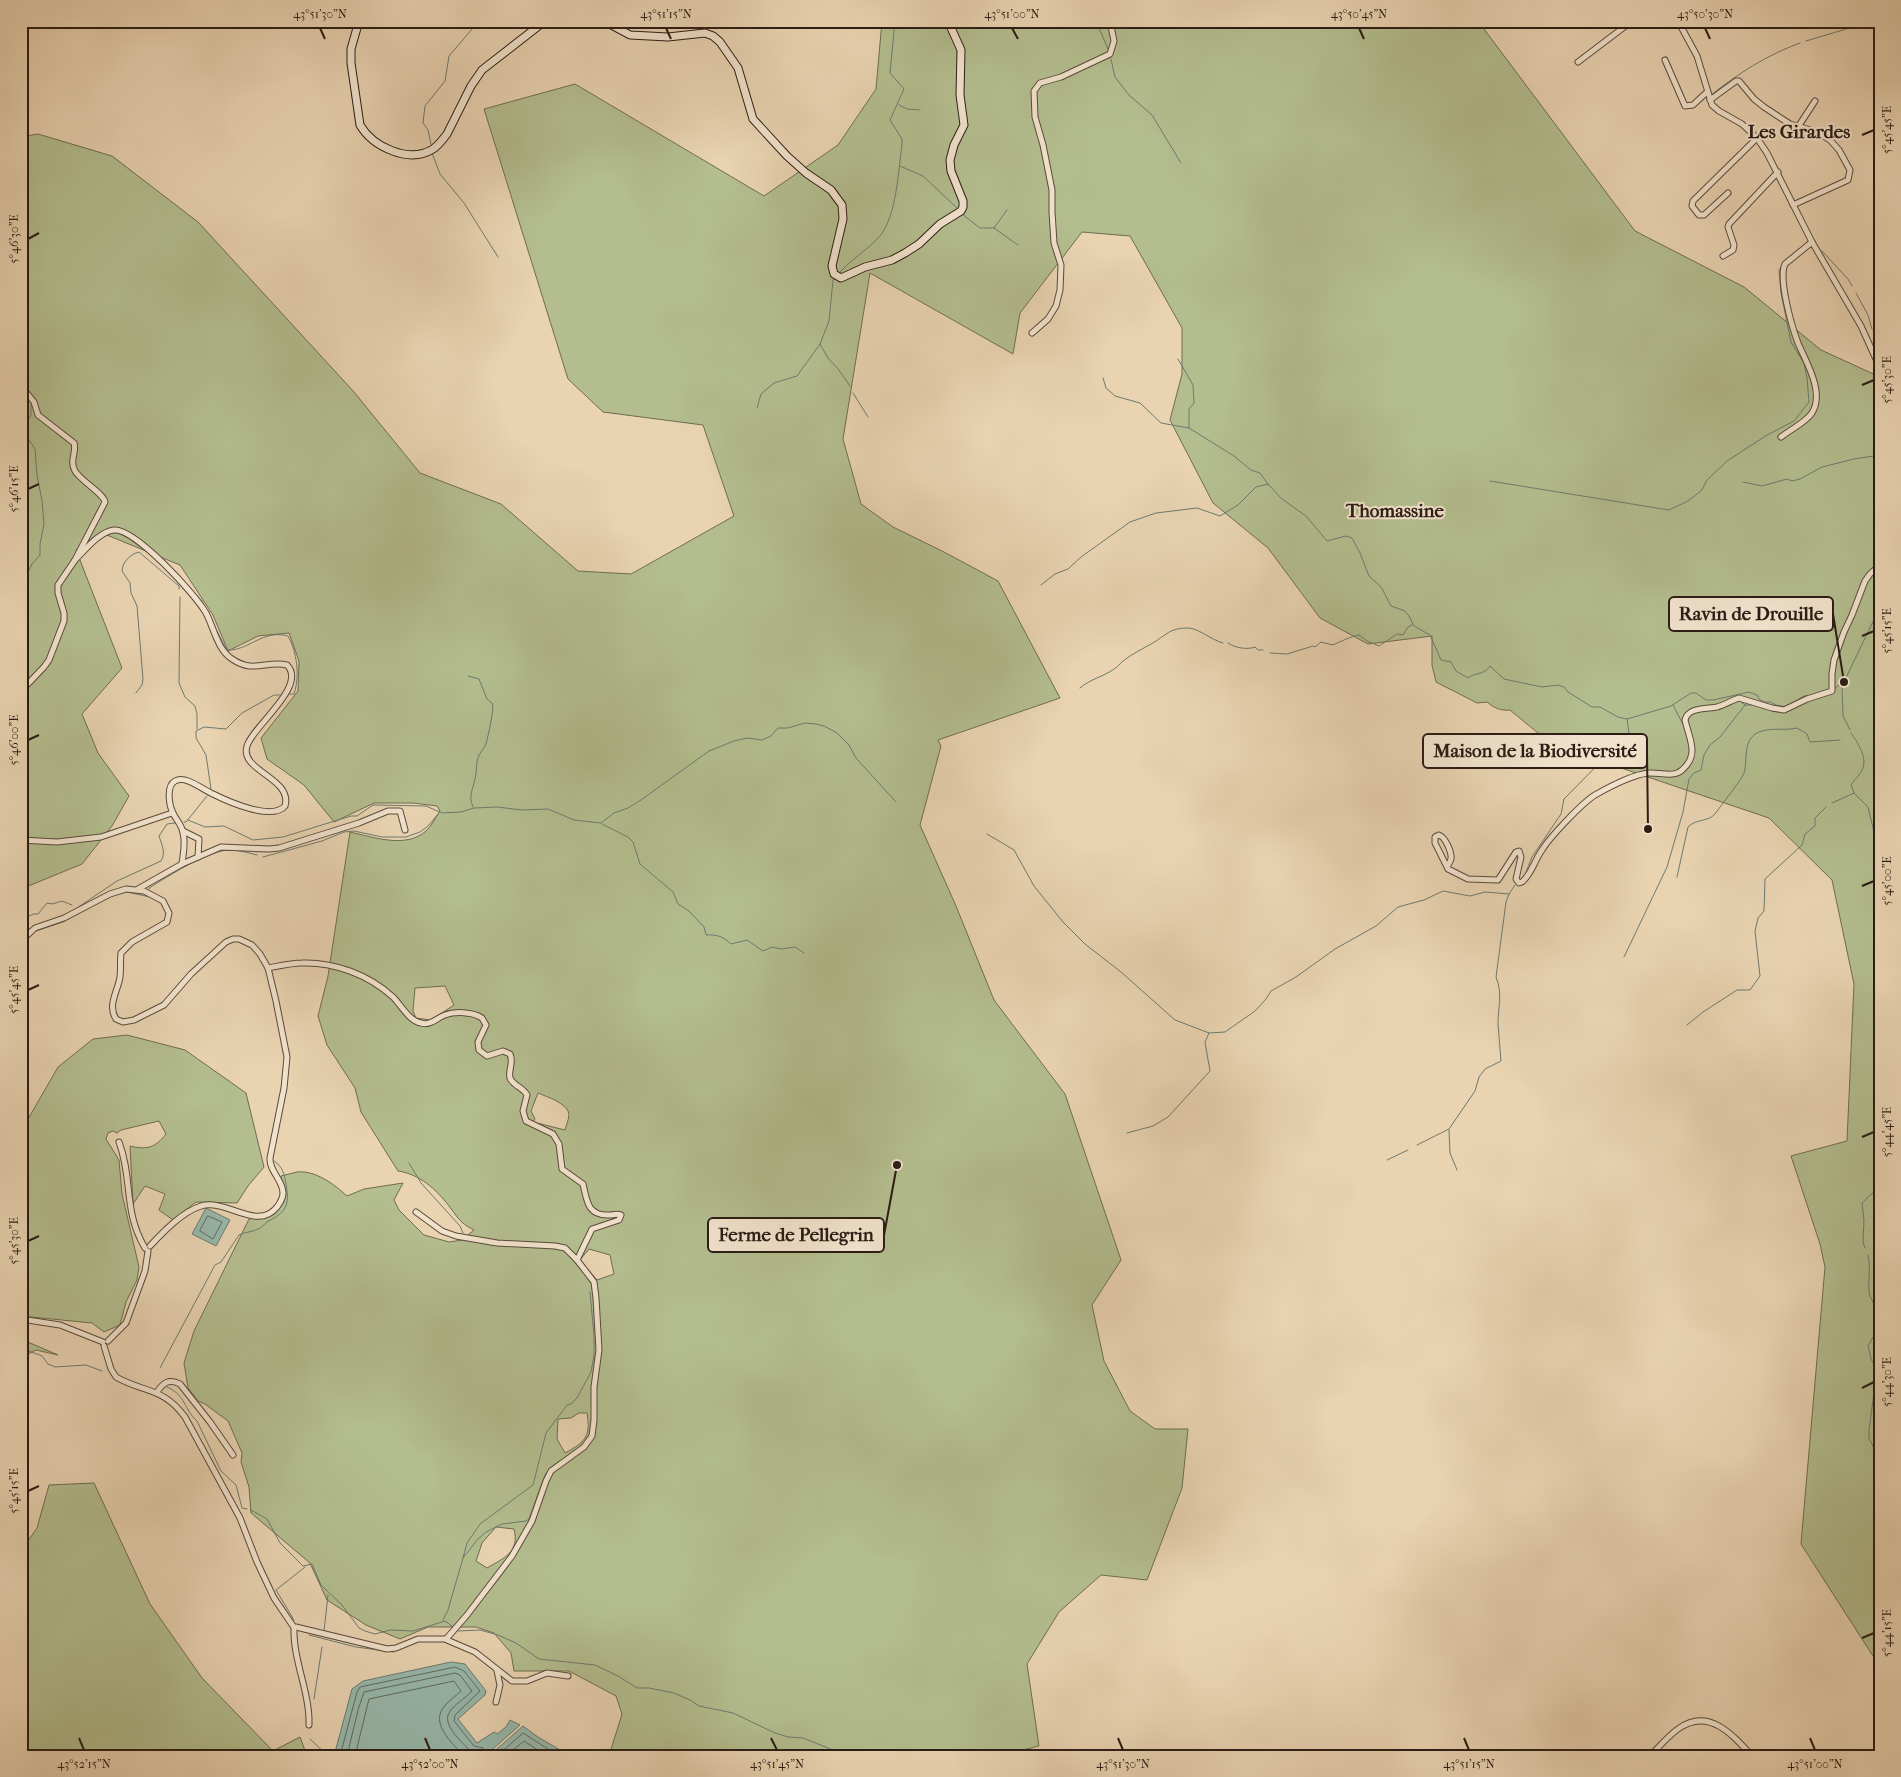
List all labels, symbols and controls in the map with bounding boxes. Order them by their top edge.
text: 43°51'30"N [293,7,347,21]
text: 43°51'15"N [640,7,692,21]
text: 43°51'00"N [984,7,1040,21]
text: 43°50'45"N [1331,7,1387,21]
text: 43°50'30"N [1677,7,1733,21]
text: 5°45'45"E [1880,106,1894,154]
district label: Les Girardes [1748,121,1850,143]
text: 5°46'30"E [7,214,21,264]
text: 5°45'30"E [1880,356,1894,404]
text: 5°46'15"E [7,465,21,513]
district label: Thomassine [1345,500,1445,522]
callout: Ravin de Drouille [1669,597,1833,631]
text: Ravin de Drouille [1679,603,1824,625]
text: 5°45'15"E [1880,608,1894,654]
text: 5°46'00"E [7,715,21,765]
callout: Maison de la Biodiversité [1423,734,1647,768]
text: Maison de la Biodiversité [1432,740,1637,762]
text: 5°45'00"E [1880,856,1894,906]
text: 5°45'45"E [7,966,21,1014]
text: 5°44'45"E [1880,1107,1894,1157]
text: 5°45'30"E [7,1217,21,1265]
callout: Ferme de Pellegrin [708,1218,884,1252]
text: Ferme de Pellegrin [717,1224,875,1246]
text: 5°44'30"E [1880,1357,1894,1407]
text: 5°45'15"E [7,1468,21,1514]
text: 5°44'15"E [1880,1609,1894,1657]
text: 43°52'15"N [57,1757,111,1771]
text: 43°52'00"N [401,1757,459,1771]
text: 43°51'45"N [750,1757,804,1771]
text: 43°51'30"N [1096,1757,1150,1771]
text: 43°51'15"N [1443,1757,1495,1771]
text: 43°51'00"N [1787,1757,1843,1771]

